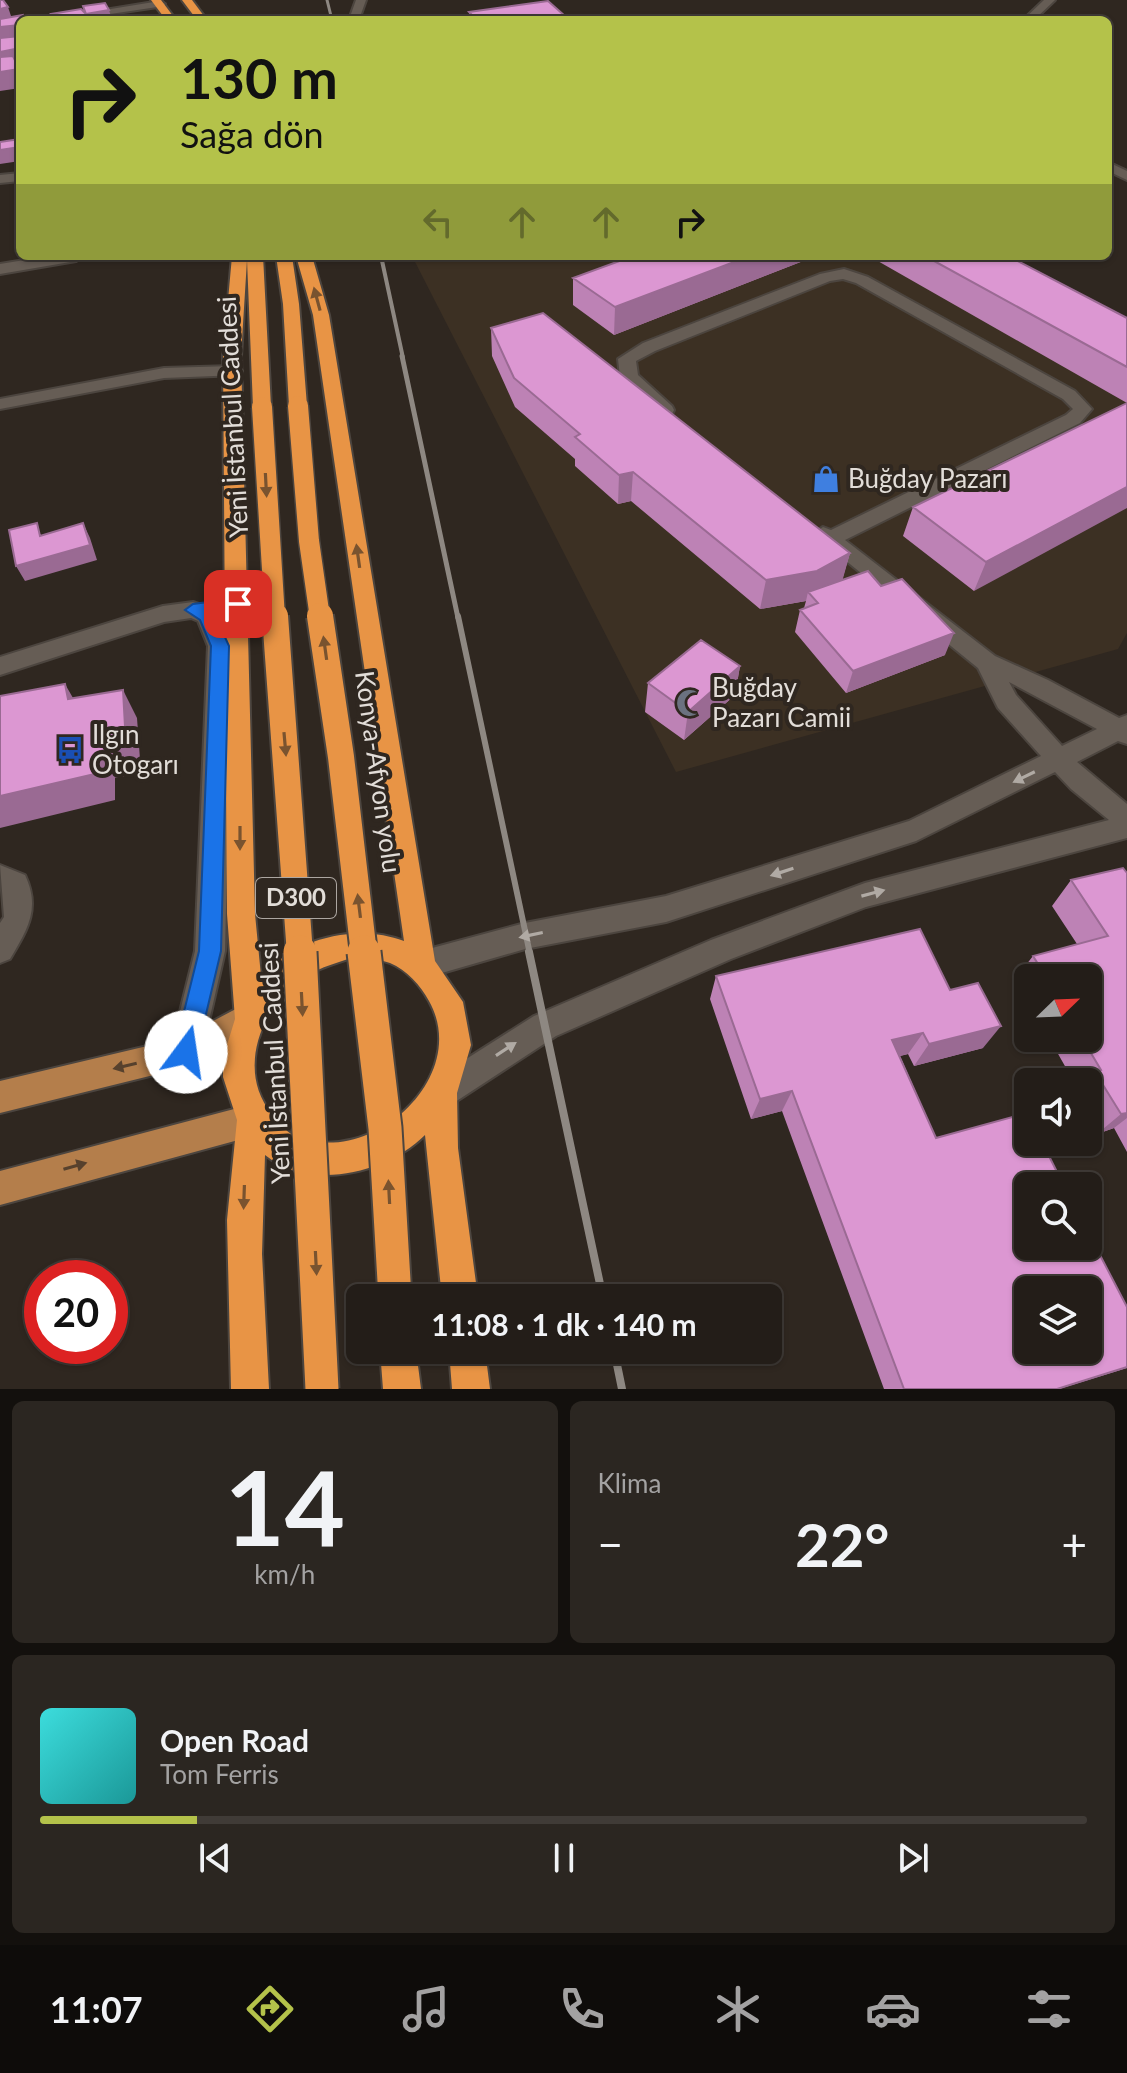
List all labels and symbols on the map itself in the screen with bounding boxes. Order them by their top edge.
one-way arrow [310,286,322,311]
street label: Yeni İstanbul Caddesi [210,295,254,539]
place label: Buğday Pazarı [848,462,1007,494]
shop icon: Buğday Pazarı [811,464,841,494]
one-way arrow [260,473,273,498]
one-way arrow [351,543,364,568]
pin [204,570,272,638]
one-way arrow [318,635,331,660]
street label: Konya-Afyon yolu [349,669,409,875]
place label: Buğday Pazarı Camii [712,671,851,733]
mosque icon: Buğday Pazarı Camii [675,688,705,718]
place label: Ilgın Otogarı [92,718,179,780]
one-way arrow [279,732,292,757]
bus stop icon: Ilgın Otogarı [55,735,85,765]
one-way arrow [1012,770,1035,784]
one-way arrow [234,826,246,851]
one-way arrow [770,866,794,878]
road number: D300 [256,878,336,918]
one-way arrow [862,886,886,899]
one-way arrow [353,893,366,918]
one-way arrow [518,930,543,942]
street label: Yeni İstanbul Caddesi [252,941,296,1185]
north arrow [1014,964,1102,1052]
one-way arrow [296,992,309,1017]
position arrow [144,1010,228,1094]
one-way arrow [495,1043,517,1057]
one-way arrow [112,1060,137,1073]
one-way arrow [63,1159,87,1172]
one-way arrow [382,1179,395,1204]
one-way arrow [238,1185,251,1210]
one-way arrow [309,1251,322,1276]
speed limit sign: 20 [24,1260,128,1364]

